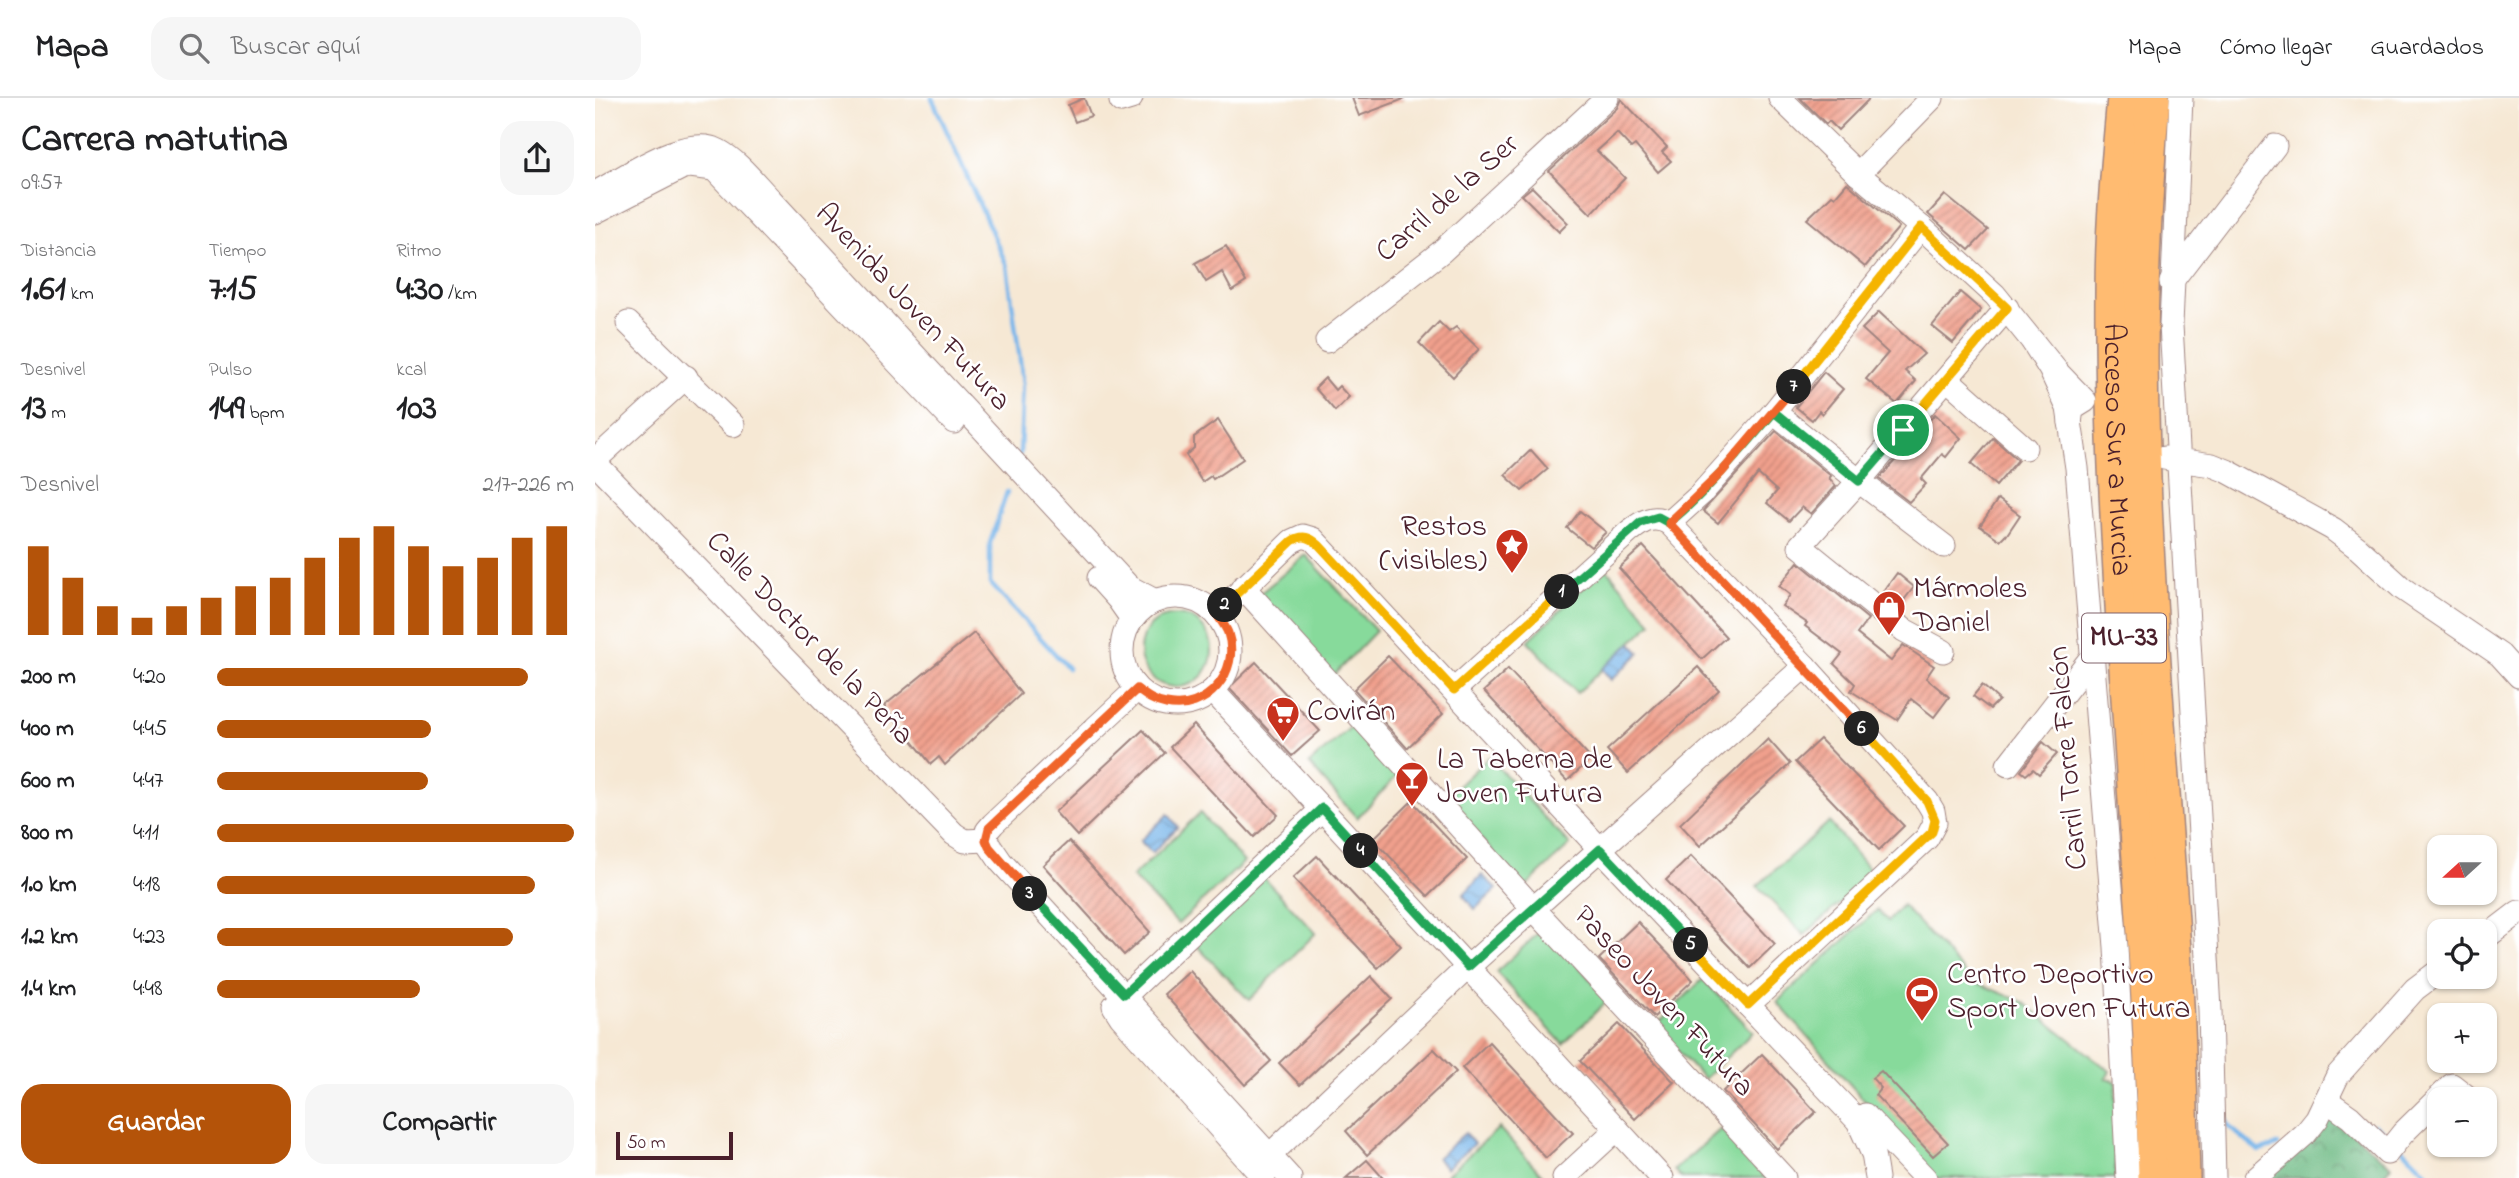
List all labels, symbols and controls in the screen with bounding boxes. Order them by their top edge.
search box [151,17,641,80]
text: Mapa [35,24,109,72]
icon: search [175,29,213,67]
text: Buscar aquí [231,29,361,67]
text: Mapa [2128,31,2181,66]
text: Cómo llegar [2219,31,2332,66]
text: Guardados [2370,31,2484,66]
text: Carrera matutina [21,113,288,169]
button: share [500,121,574,195]
street label: Carril de la Ser [1366,124,1530,274]
text: 09:57 [21,167,62,200]
street label: Avenida Joven Futura [804,194,1020,422]
text: Distancia [21,238,96,265]
text: Tiempo [209,238,266,265]
text: Ritmo [396,238,441,265]
text: 1.61 [21,265,66,316]
text: 7:15 [209,265,257,316]
text: 4:30 [396,265,443,316]
text: km [66,281,94,308]
text: /km [443,281,477,308]
street label: Acceso Sur a Murcia [2090,323,2142,577]
text: Desnivel [21,357,86,384]
text: Pulso [209,357,252,384]
text: kcal [396,357,427,384]
pin: 7 [1777,370,1811,404]
text: 7 [1790,373,1797,400]
text: 13 [21,384,47,435]
text: 149 [209,384,245,435]
text: 103 [396,384,437,435]
text: m [47,400,66,427]
text: bpm [245,400,285,427]
pin [1873,400,1933,460]
icon: arrive [1884,411,1922,449]
text: Desnivel [21,469,99,502]
text: 217–226 m [483,469,574,502]
place label: Restos (visibles) [1379,506,1487,584]
street label: Calle Doctor de la Peña [695,522,923,756]
place icon: Restos (visibles) [1493,526,1531,575]
place label: Mármoles Daniel [1912,568,2027,646]
pin: 1 [1545,574,1579,610]
text: 1 [1558,578,1565,605]
pin: 2 [1207,588,1243,622]
shop icon: Mármoles Daniel [1870,588,1908,637]
text: 2 [1220,591,1229,618]
road number: MU-33 [2082,614,2166,662]
street label: Carril Torre Falcón [2037,644,2101,872]
text: 200 m [21,661,76,694]
text: 4:20 [133,661,166,694]
place label: Covirán [1307,691,1395,735]
supermarket icon: Covirán [1264,694,1302,743]
pin: 6 [1845,712,1879,746]
text: 400 m [21,713,74,746]
text: 4:45 [133,713,167,746]
text: 6 [1857,715,1866,742]
place label: La Taberna de Joven Futura [1437,739,1613,817]
bar icon: La Taberna de Joven Futura [1393,759,1431,808]
text: 600 m [21,765,75,798]
text: 4:47 [133,765,163,798]
text: 800 m [21,817,73,850]
text: 4:11 [133,817,159,850]
pin: 4 [1343,834,1379,868]
north arrow [2427,835,2497,905]
map controls [2427,835,2497,1157]
text: 4 [1357,837,1364,864]
text: 1.0 km [21,869,77,902]
text: 4:18 [133,869,160,902]
pin: 3 [1013,876,1047,912]
text: 3 [1026,880,1033,907]
street label: Paseo Joven Futura [1562,896,1764,1108]
button: locate [2427,919,2497,989]
text: 1.2 km [21,921,78,954]
text: 4:23 [133,921,165,954]
pin: 5 [1673,928,1709,962]
text: 5 [1685,931,1696,958]
place label: Centro Deportivo Sport Joven Futura [1947,954,2191,1032]
text: 1.4 km [21,973,76,1006]
text: 4:48 [133,973,163,1006]
sports icon: Centro Deportivo Sport Joven Futura [1903,974,1941,1023]
button: + [2427,1003,2497,1073]
button: Guardar [21,1084,291,1164]
button: Compartir [305,1084,574,1164]
button: − [2427,1087,2497,1157]
scale bar [616,1129,733,1161]
text: 50 m [627,1130,666,1157]

